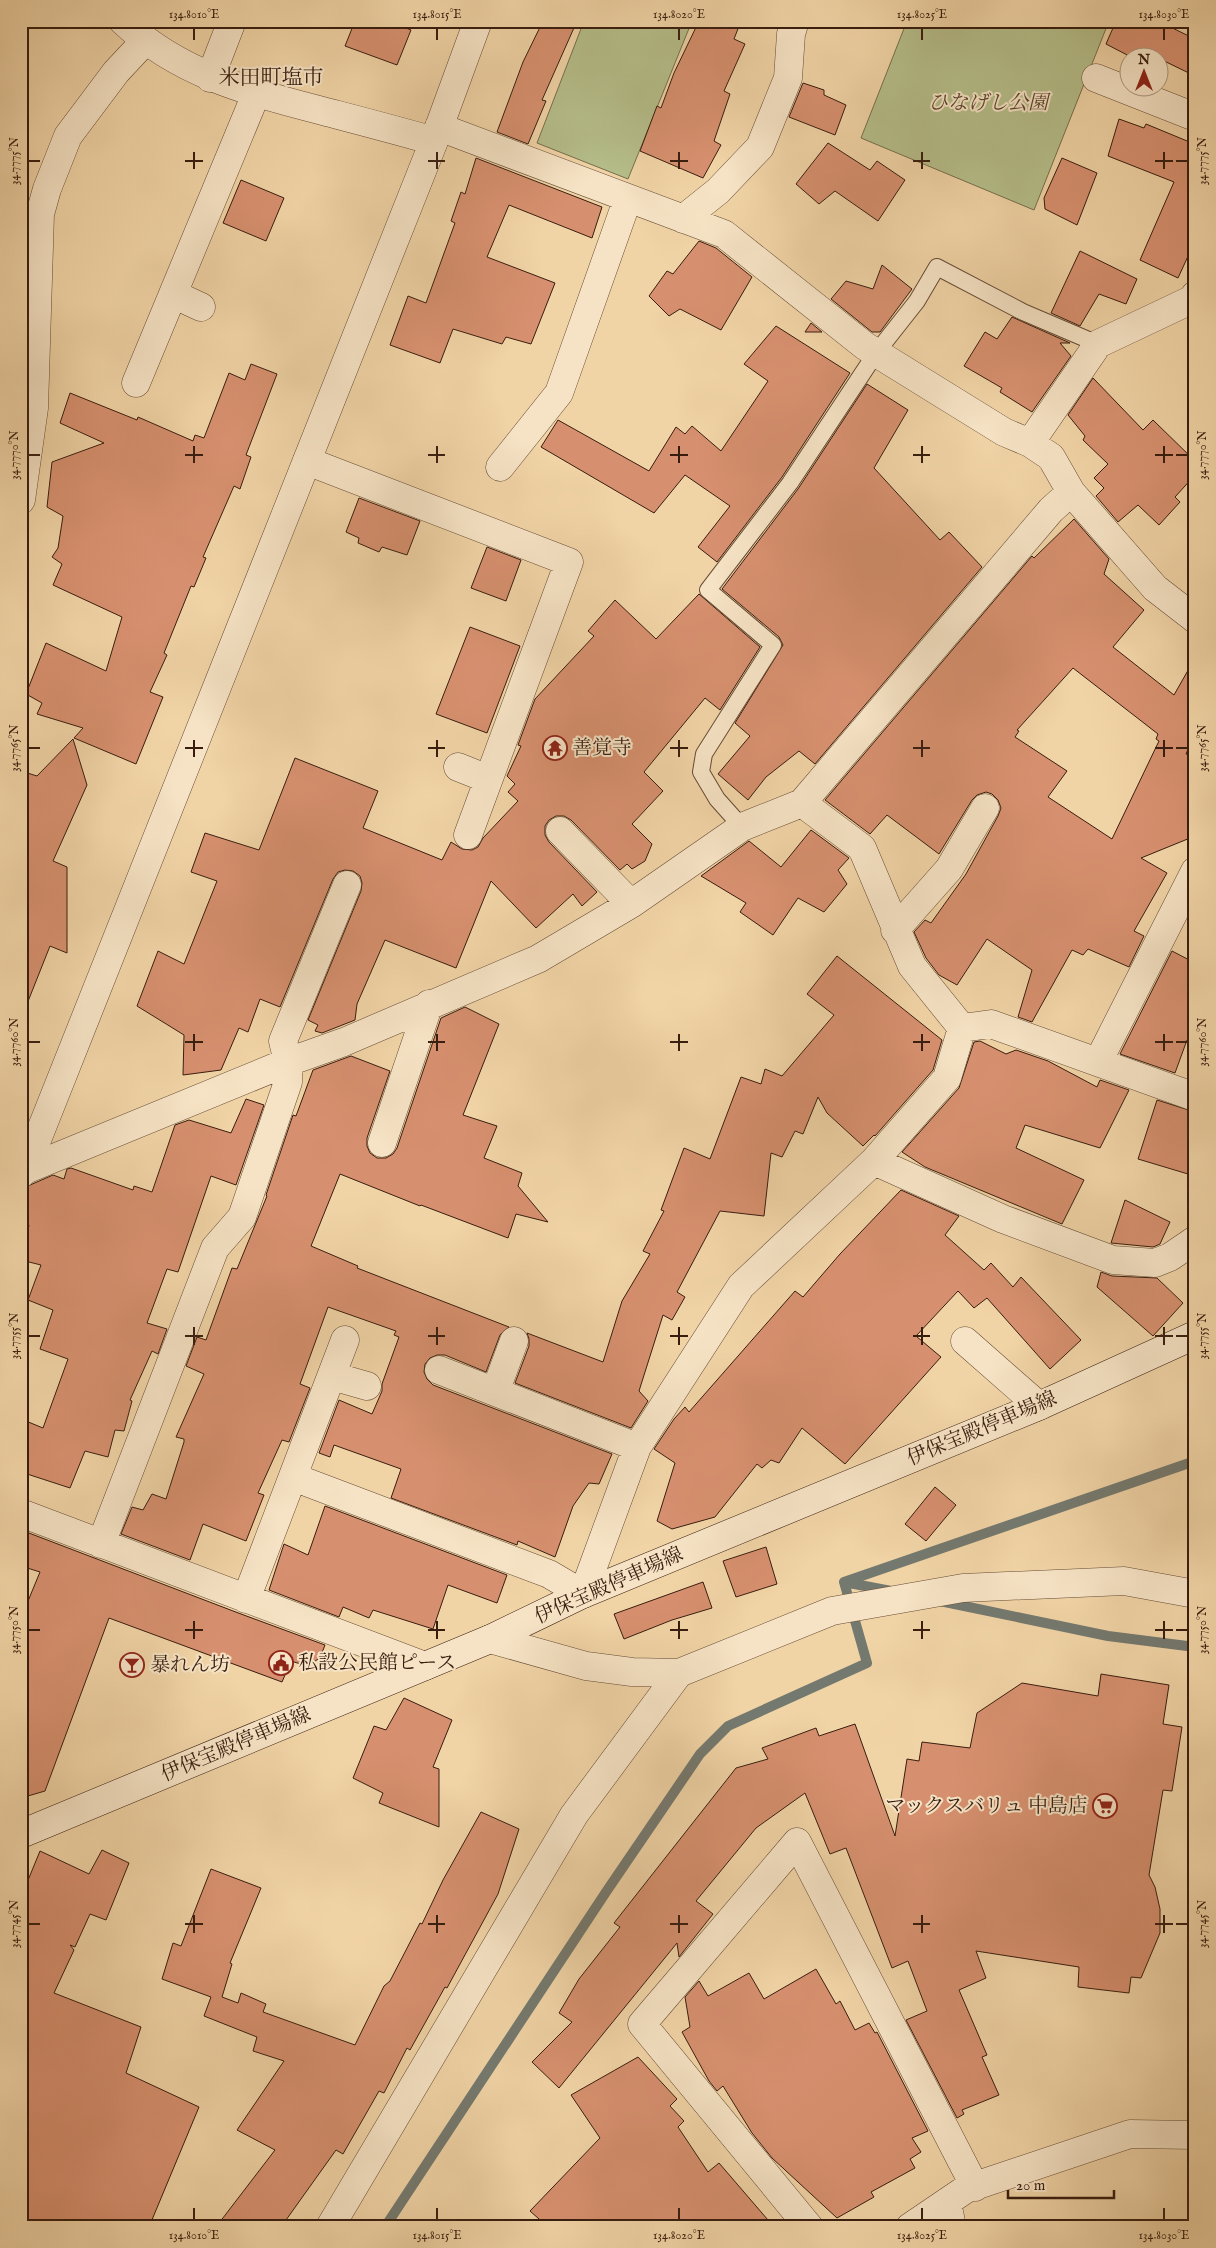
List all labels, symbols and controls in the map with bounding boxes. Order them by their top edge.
text: 134.8010°E [169,7,219,22]
text: 134.8015°E [412,7,462,22]
text: 134.8020°E [653,7,705,22]
text: 134.8025°E [897,7,947,22]
text: 134.8030°E [1139,7,1189,22]
north arrow [1118,48,1168,98]
text: N [1137,51,1150,69]
district label: 米田町塩市 [219,65,324,92]
park label: ひなげし公園 [928,91,1051,116]
text: 34.7775°N [7,136,22,185]
text: 34.7775°N [1195,136,1210,185]
text: 34.7770°N [7,430,22,480]
text: 34.7770°N [1195,430,1210,480]
text: 34.7765°N [7,724,22,772]
text: 34.7765°N [1195,724,1210,772]
temple icon: 善覚寺 [542,735,568,761]
place label: 善覚寺 [572,736,632,761]
text: 34.7760°N [7,1017,22,1066]
text: 34.7760°N [1195,1017,1210,1066]
text: 34.7755°N [7,1312,22,1359]
text: 34.7755°N [1195,1312,1210,1359]
street label: 伊保宝殿停車場線 [903,1386,1061,1472]
street label: 伊保宝殿停車場線 [531,1542,687,1630]
text: 34.7750°N [7,1605,22,1654]
text: 34.7750°N [1195,1605,1210,1654]
public building icon: 私設公民館ピース [268,1650,294,1676]
place label: 私設公民館ピース [298,1651,456,1676]
bar icon: 暴れん坊 [119,1652,145,1678]
place label: 暴れん坊 [150,1653,230,1678]
street label: 伊保宝殿停車場線 [157,1702,315,1788]
supermarket icon: マックスバリュ 中島店 [1092,1793,1118,1819]
place label: マックスバリュ 中島店 [885,1794,1088,1819]
text: 34.7745°N [7,1899,22,1948]
text: 34.7745°N [1195,1899,1210,1948]
scale bar [1008,2168,1115,2200]
text: 20 m [1016,2176,1046,2195]
text: 134.8010°E [169,2228,219,2243]
text: 134.8015°E [412,2228,462,2243]
text: 134.8020°E [653,2228,705,2243]
text: 134.8025°E [897,2228,947,2243]
text: 134.8030°E [1139,2228,1189,2243]

